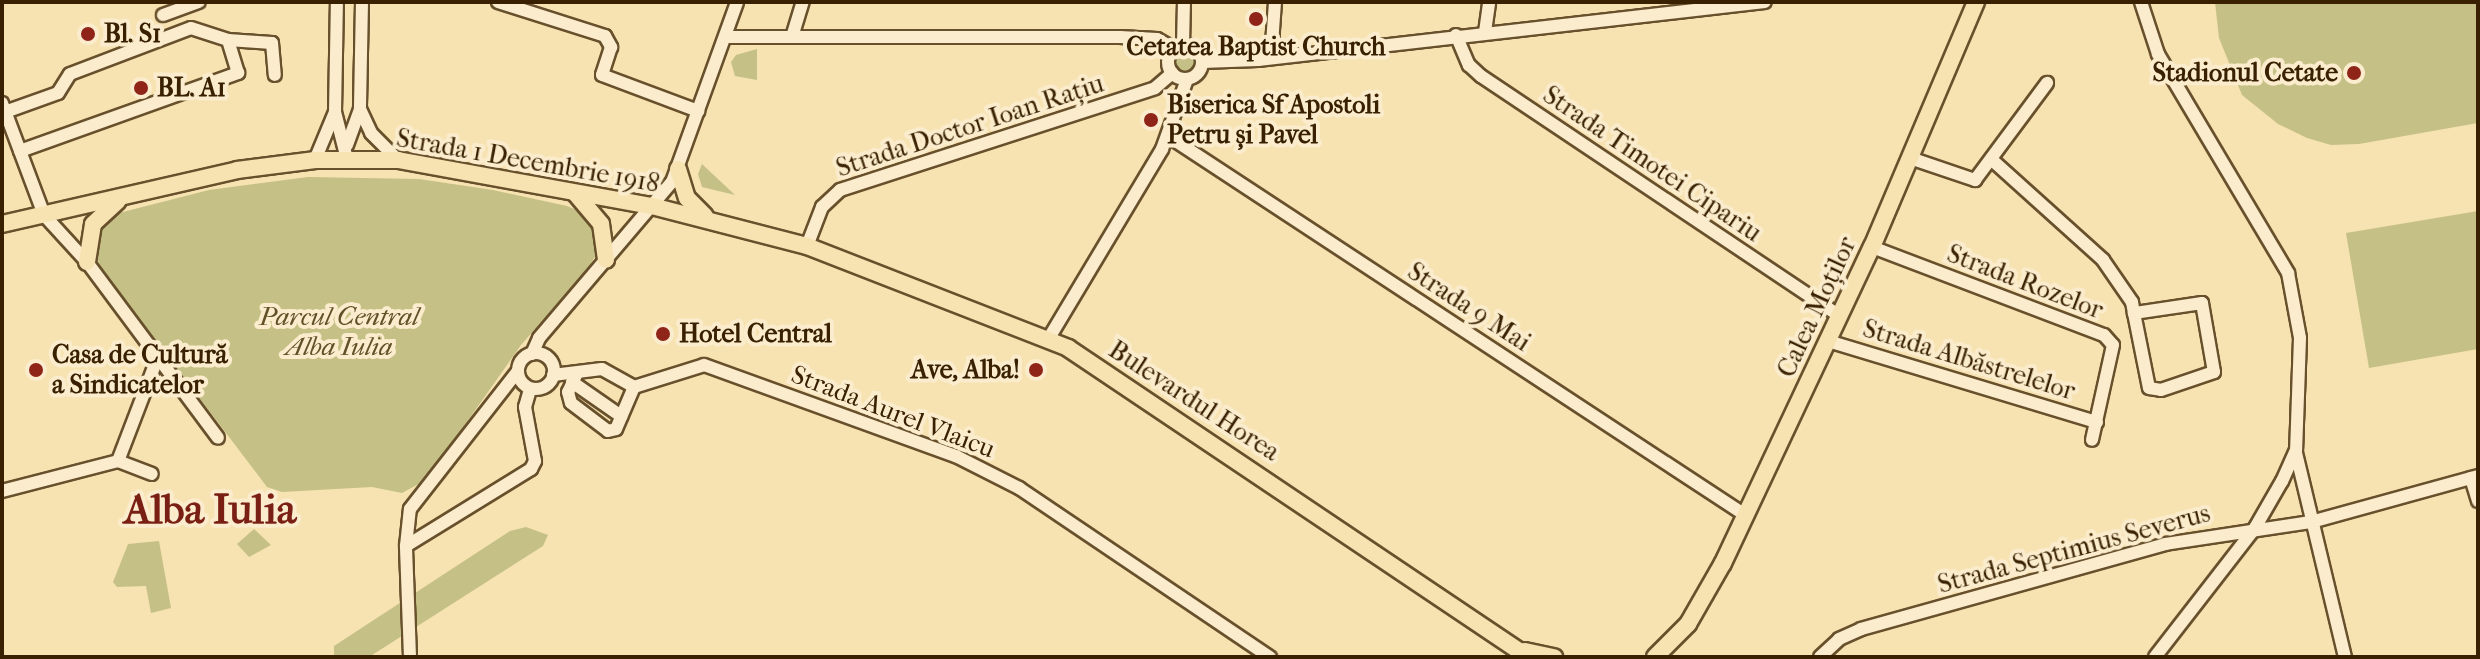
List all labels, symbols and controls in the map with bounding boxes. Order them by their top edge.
marker: Cetatea Baptist Church [1247,10,1265,28]
place label: Bl. S1 [104,18,161,50]
marker: Bl. S1 [79,25,97,43]
place label: Cetatea Baptist Church [1126,31,1386,63]
place label: Stadionul Cetate [2153,57,2338,89]
marker: Stadionul Cetate [2345,64,2363,82]
street label: Strada Doctor Ioan Rațiu [832,68,1108,184]
place label: BL. A1 [157,72,226,104]
marker: BL. A1 [132,79,150,97]
street label: Strada Timotei Cipariu [1537,79,1767,249]
place label: Biserica Sf Apostoli Petru și Pavel [1167,89,1380,150]
marker: Biserica Sf Apostoli Petru și Pavel [1142,111,1160,129]
street label: Strada 1 Decembrie 1918 [394,122,662,200]
street label: Calea Moților [1771,232,1863,382]
street label: Strada Rozelor [1943,238,2107,326]
street label: Strada 9 Mai [1402,256,1536,358]
park label: Parcul Central Alba Iulia [259,301,419,362]
street label: Strada Albăstrelelor [1859,313,2079,407]
place label: Hotel Central [679,318,832,350]
marker: Hotel Central [654,325,672,343]
street label: Bulevardul Horea [1103,334,1285,468]
place label: Casa de Cultură a Sindicatelor [52,339,228,400]
place label: Ave, Alba! [911,354,1020,386]
street label: Strada Aurel Vlaicu [787,359,999,465]
marker: Casa de Cultură a Sindicatelor [27,361,45,379]
marker: Ave, Alba! [1027,361,1045,379]
district label: Alba Iulia [124,485,296,535]
street label: Strada Septimius Severus [1934,498,2214,600]

